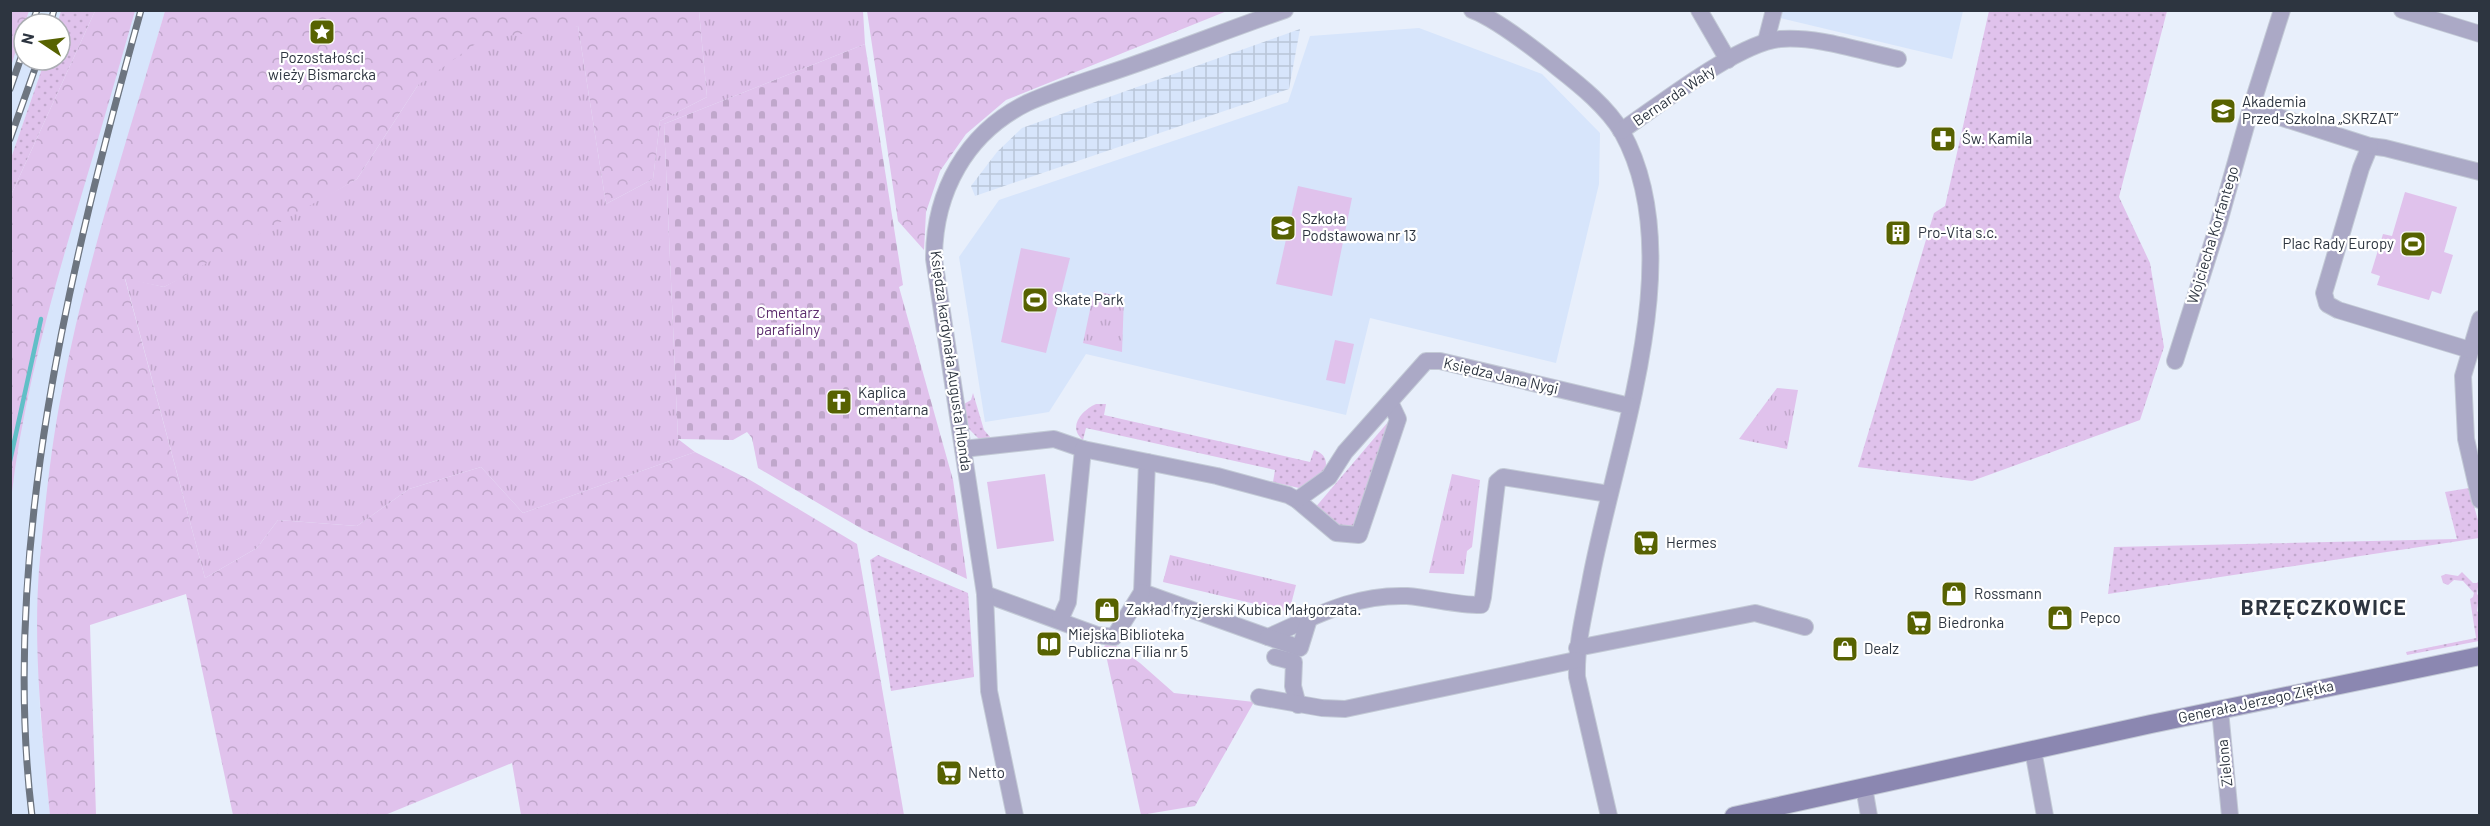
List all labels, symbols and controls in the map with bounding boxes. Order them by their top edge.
north arrow [12,12,72,72]
place icon: Pozostałości wieży Bismarcka [307,17,337,47]
text: N [16,31,37,46]
place label: Pozostałości wieży Bismarcka [268,48,376,83]
street label: Bernarda Wały [1629,61,1718,129]
place label: Akademia Przed-Szkolna „SKRZAT” [2242,92,2398,127]
school or university icon: Akademia Przed-Szkolna „SKRZAT” [2208,96,2238,126]
pharmacy icon: Św. Kamila [1928,124,1958,154]
place label: Św. Kamila [1962,129,2032,147]
street label: Wojciecha Korfantego [2182,163,2242,306]
place label: Szkoła Podstawowa nr 13 [1302,209,1416,244]
school or university icon: Szkoła Podstawowa nr 13 [1268,213,1298,243]
building icon: Pro-Vita s.c. [1883,218,1913,248]
place label: Pro-Vita s.c. [1918,223,1998,241]
sports icon: Plac Rady Europy [2398,229,2428,259]
place label: Plac Rady Europy [2283,234,2394,252]
street label: Księdza kardynała Augusta Hlonda [928,249,976,472]
sports icon: Skate Park [1020,285,1050,315]
place label: Skate Park [1054,290,1124,308]
park label: Cmentarz parafialny [756,303,820,338]
street label: Księdza Jana Nygi [1442,353,1560,397]
place label: Kaplica cmentarna [858,383,929,418]
church icon: Kaplica cmentarna [824,387,854,417]
supermarket icon: Hermes [1631,528,1661,558]
place label: Hermes [1666,533,1717,551]
shop icon: Rossmann [1939,579,1969,609]
place label: Rossmann [1974,584,2042,602]
district label: BRZĘCZKOWICE [2241,594,2407,619]
shop icon: Zakład fryzjerski Kubica Małgorzata. [1092,595,1122,625]
place label: Zakład fryzjerski Kubica Małgorzata. [1126,600,1361,618]
shop icon: Pepco [2045,603,2075,633]
supermarket icon: Biedronka [1904,608,1934,638]
place label: Pepco [2080,608,2121,626]
place label: Biedronka [1938,613,2004,631]
place label: Miejska Biblioteka Publiczna Filia nr 5 [1068,625,1188,660]
library icon: Miejska Biblioteka Publiczna Filia nr 5 [1034,629,1064,659]
shop icon: Dealz [1830,634,1860,664]
place label: Dealz [1864,639,1899,657]
street label: Generała Jerzego Ziętka [2176,676,2335,726]
street label: Zielona [2213,739,2235,788]
supermarket icon: Netto [934,758,964,788]
place label: Netto [968,763,1005,781]

